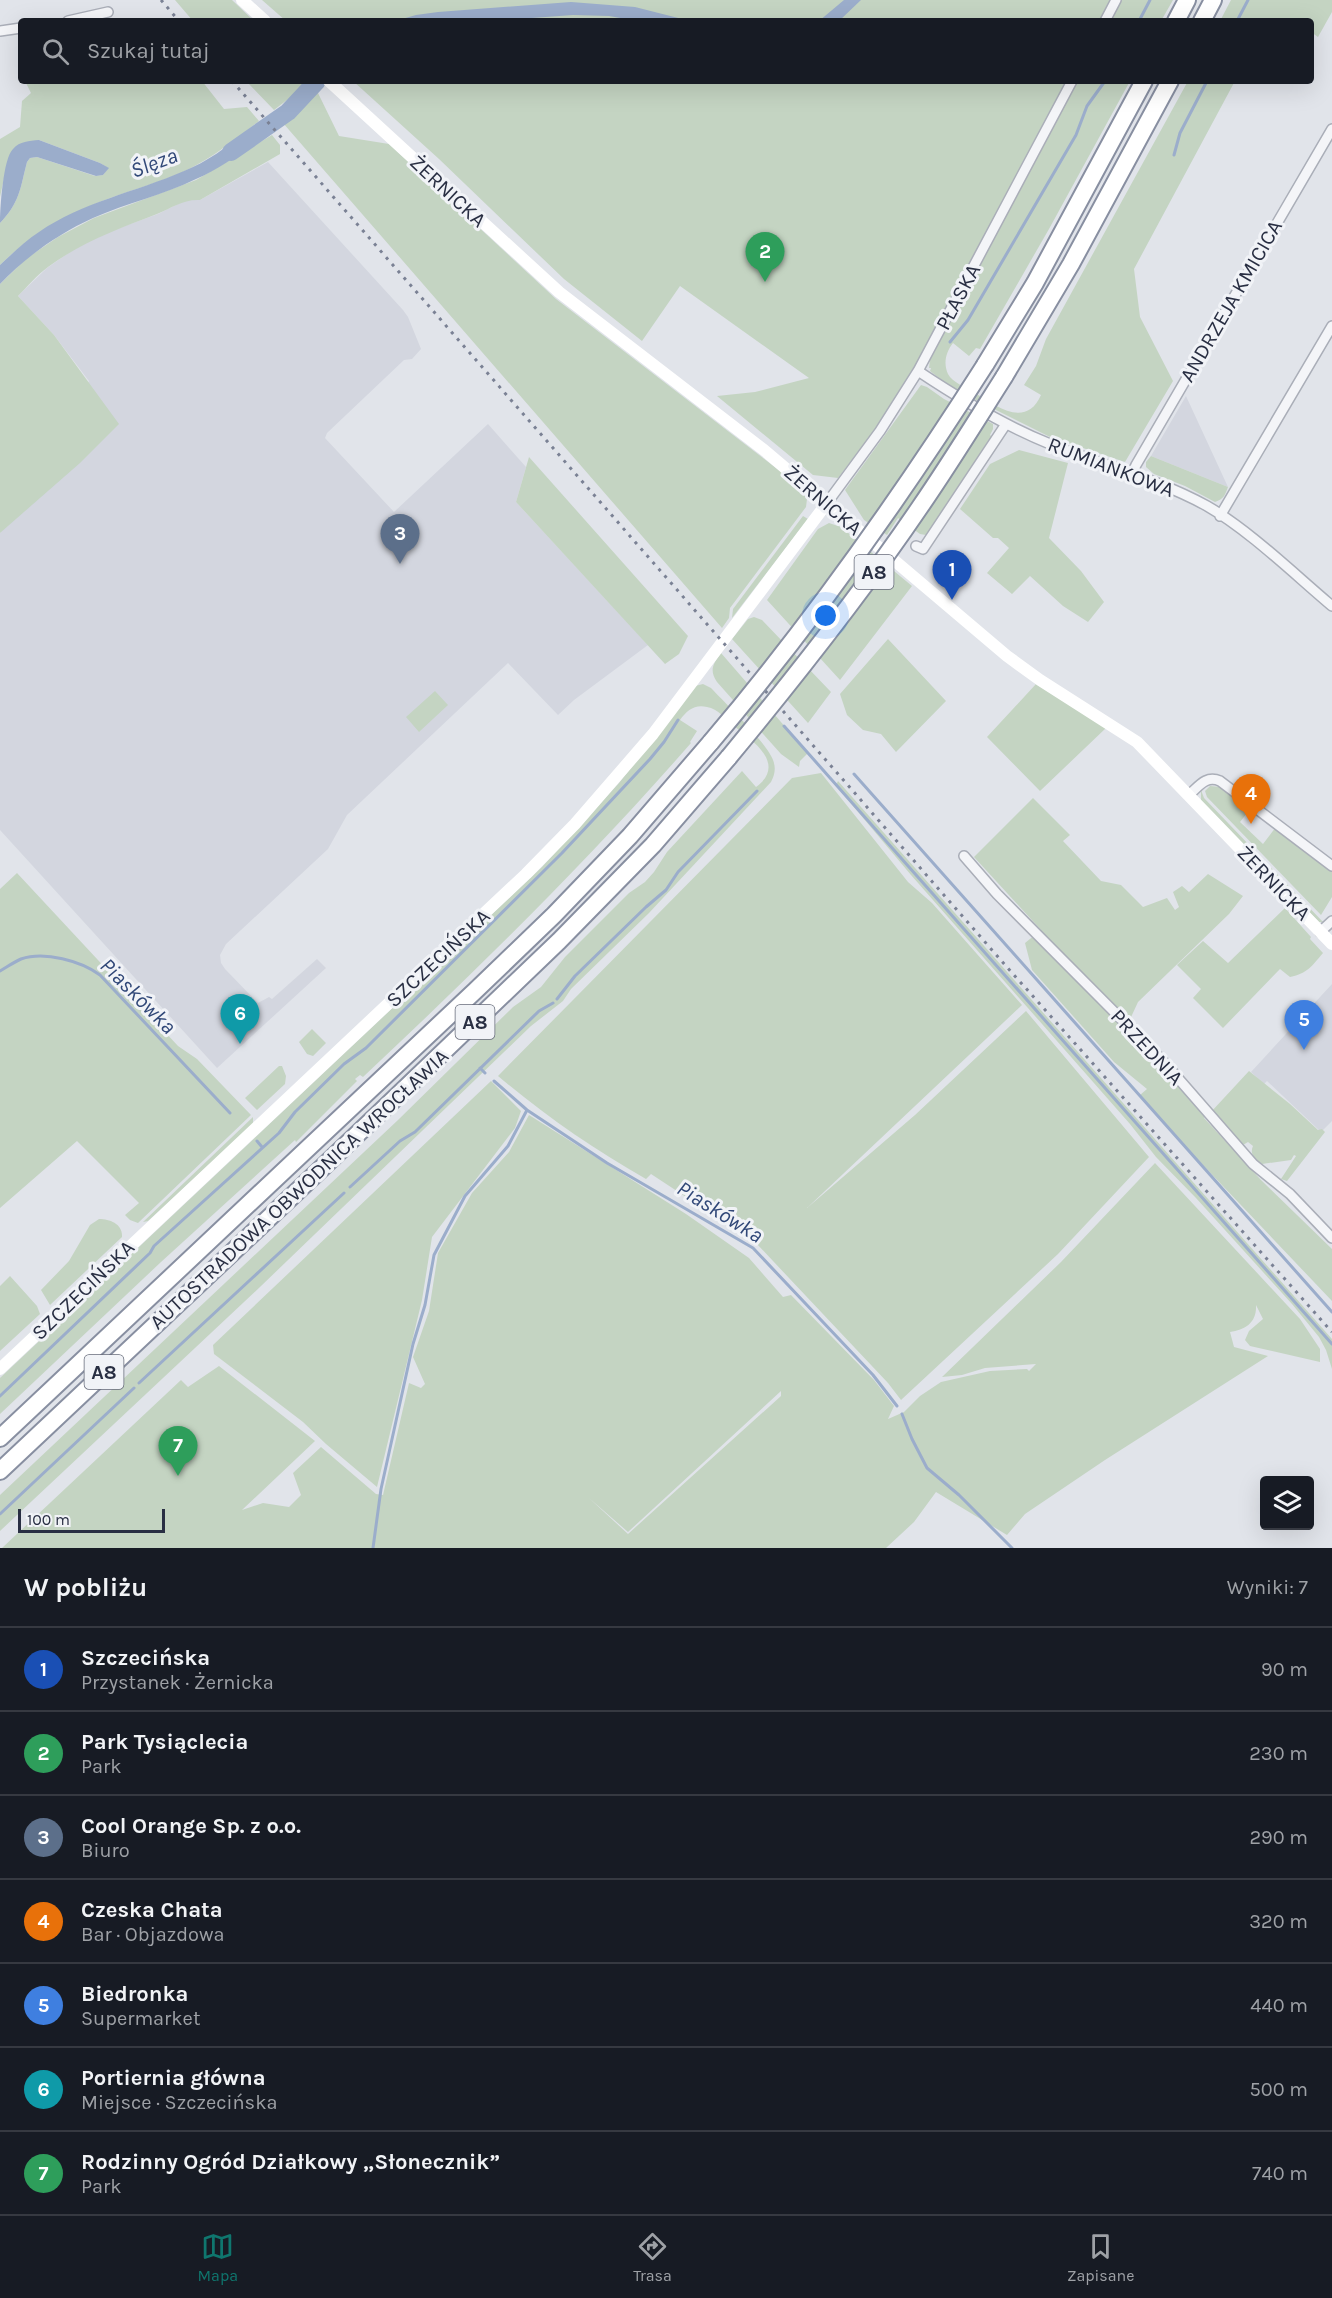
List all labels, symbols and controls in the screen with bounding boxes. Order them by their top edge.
search box [18,18,1314,84]
icon: search [39,35,72,68]
text: Szukaj tutaj [87,38,210,64]
water label: Ślęza [127,142,181,184]
street label: ŻERNICKA [405,150,491,232]
street label: ANDRZEJA KMICICA [1175,216,1287,386]
pin: 2 [746,232,784,282]
street label: PŁASKA [931,260,985,334]
street label: RUMIANKOWA [1045,432,1177,502]
street label: ŻERNICKA [779,460,867,540]
pin: 3 [380,514,420,564]
pin: 1 [932,550,972,600]
road number: A8 [854,555,894,589]
your location [811,601,840,630]
pin: 4 [1232,774,1270,824]
street label: ŻERNICKA [1232,840,1316,926]
street label: SZCZECIŃSKA [381,904,495,1012]
water label: Piaskówka [95,953,181,1039]
pin: 6 [220,994,260,1044]
pin: 5 [1284,1000,1324,1050]
street label: PRZEDNIA [1106,1004,1188,1090]
road number: A8 [456,1005,494,1039]
street label: AUTOSTRADOWA OBWODNICA WROCŁAWIA [145,1044,453,1334]
water label: Piaskówka [672,1175,768,1249]
street label: SZCZECIŃSKA [27,1235,139,1345]
road number: A8 [84,1355,124,1389]
pin: 7 [158,1426,198,1476]
map controls [1260,1476,1314,1530]
button: layers [1260,1476,1314,1530]
scale bar [18,1506,165,1534]
text: 100 m [27,1510,70,1529]
text: W pobliżu [24,1572,147,1603]
text: Wyniki: 7 [1227,1576,1308,1599]
text: Szczecińska [81,1645,210,1671]
text: 1 [40,1658,47,1681]
text: 90 m [1261,1658,1308,1681]
text: Przystanek · Żernicka [81,1671,274,1694]
text: Park Tysiąclecia [81,1729,248,1755]
text: 2 [37,1742,50,1765]
text: 230 m [1249,1742,1308,1765]
text: Park [81,1755,122,1778]
text: Cool Orange Sp. z o.o. [81,1813,301,1839]
text: 3 [37,1826,50,1849]
text: 290 m [1249,1826,1308,1849]
text: Biuro [81,1839,130,1862]
text: Czeska Chata [81,1897,223,1923]
text: 4 [38,1910,49,1933]
text: 320 m [1249,1910,1308,1933]
text: Bar · Objazdowa [81,1923,225,1946]
text: Biedronka [81,1981,188,2007]
text: 5 [38,1994,49,2017]
text: 440 m [1250,1994,1308,2017]
text: Supermarket [81,2007,200,2030]
text: Portiernia główna [81,2065,266,2091]
text: 6 [37,2078,50,2101]
text: 500 m [1250,2078,1308,2101]
text: Miejsce · Szczecińska [81,2091,277,2114]
text: Rodzinny Ogród Działkowy „Słonecznik” [81,2149,500,2175]
text: 7 [39,2162,48,2185]
text: 740 m [1252,2162,1308,2185]
text: Park [81,2175,122,2198]
tab: Mapa [198,2230,238,2285]
tab: Trasa [633,2230,672,2285]
tab: Zapisane [1067,2230,1134,2285]

